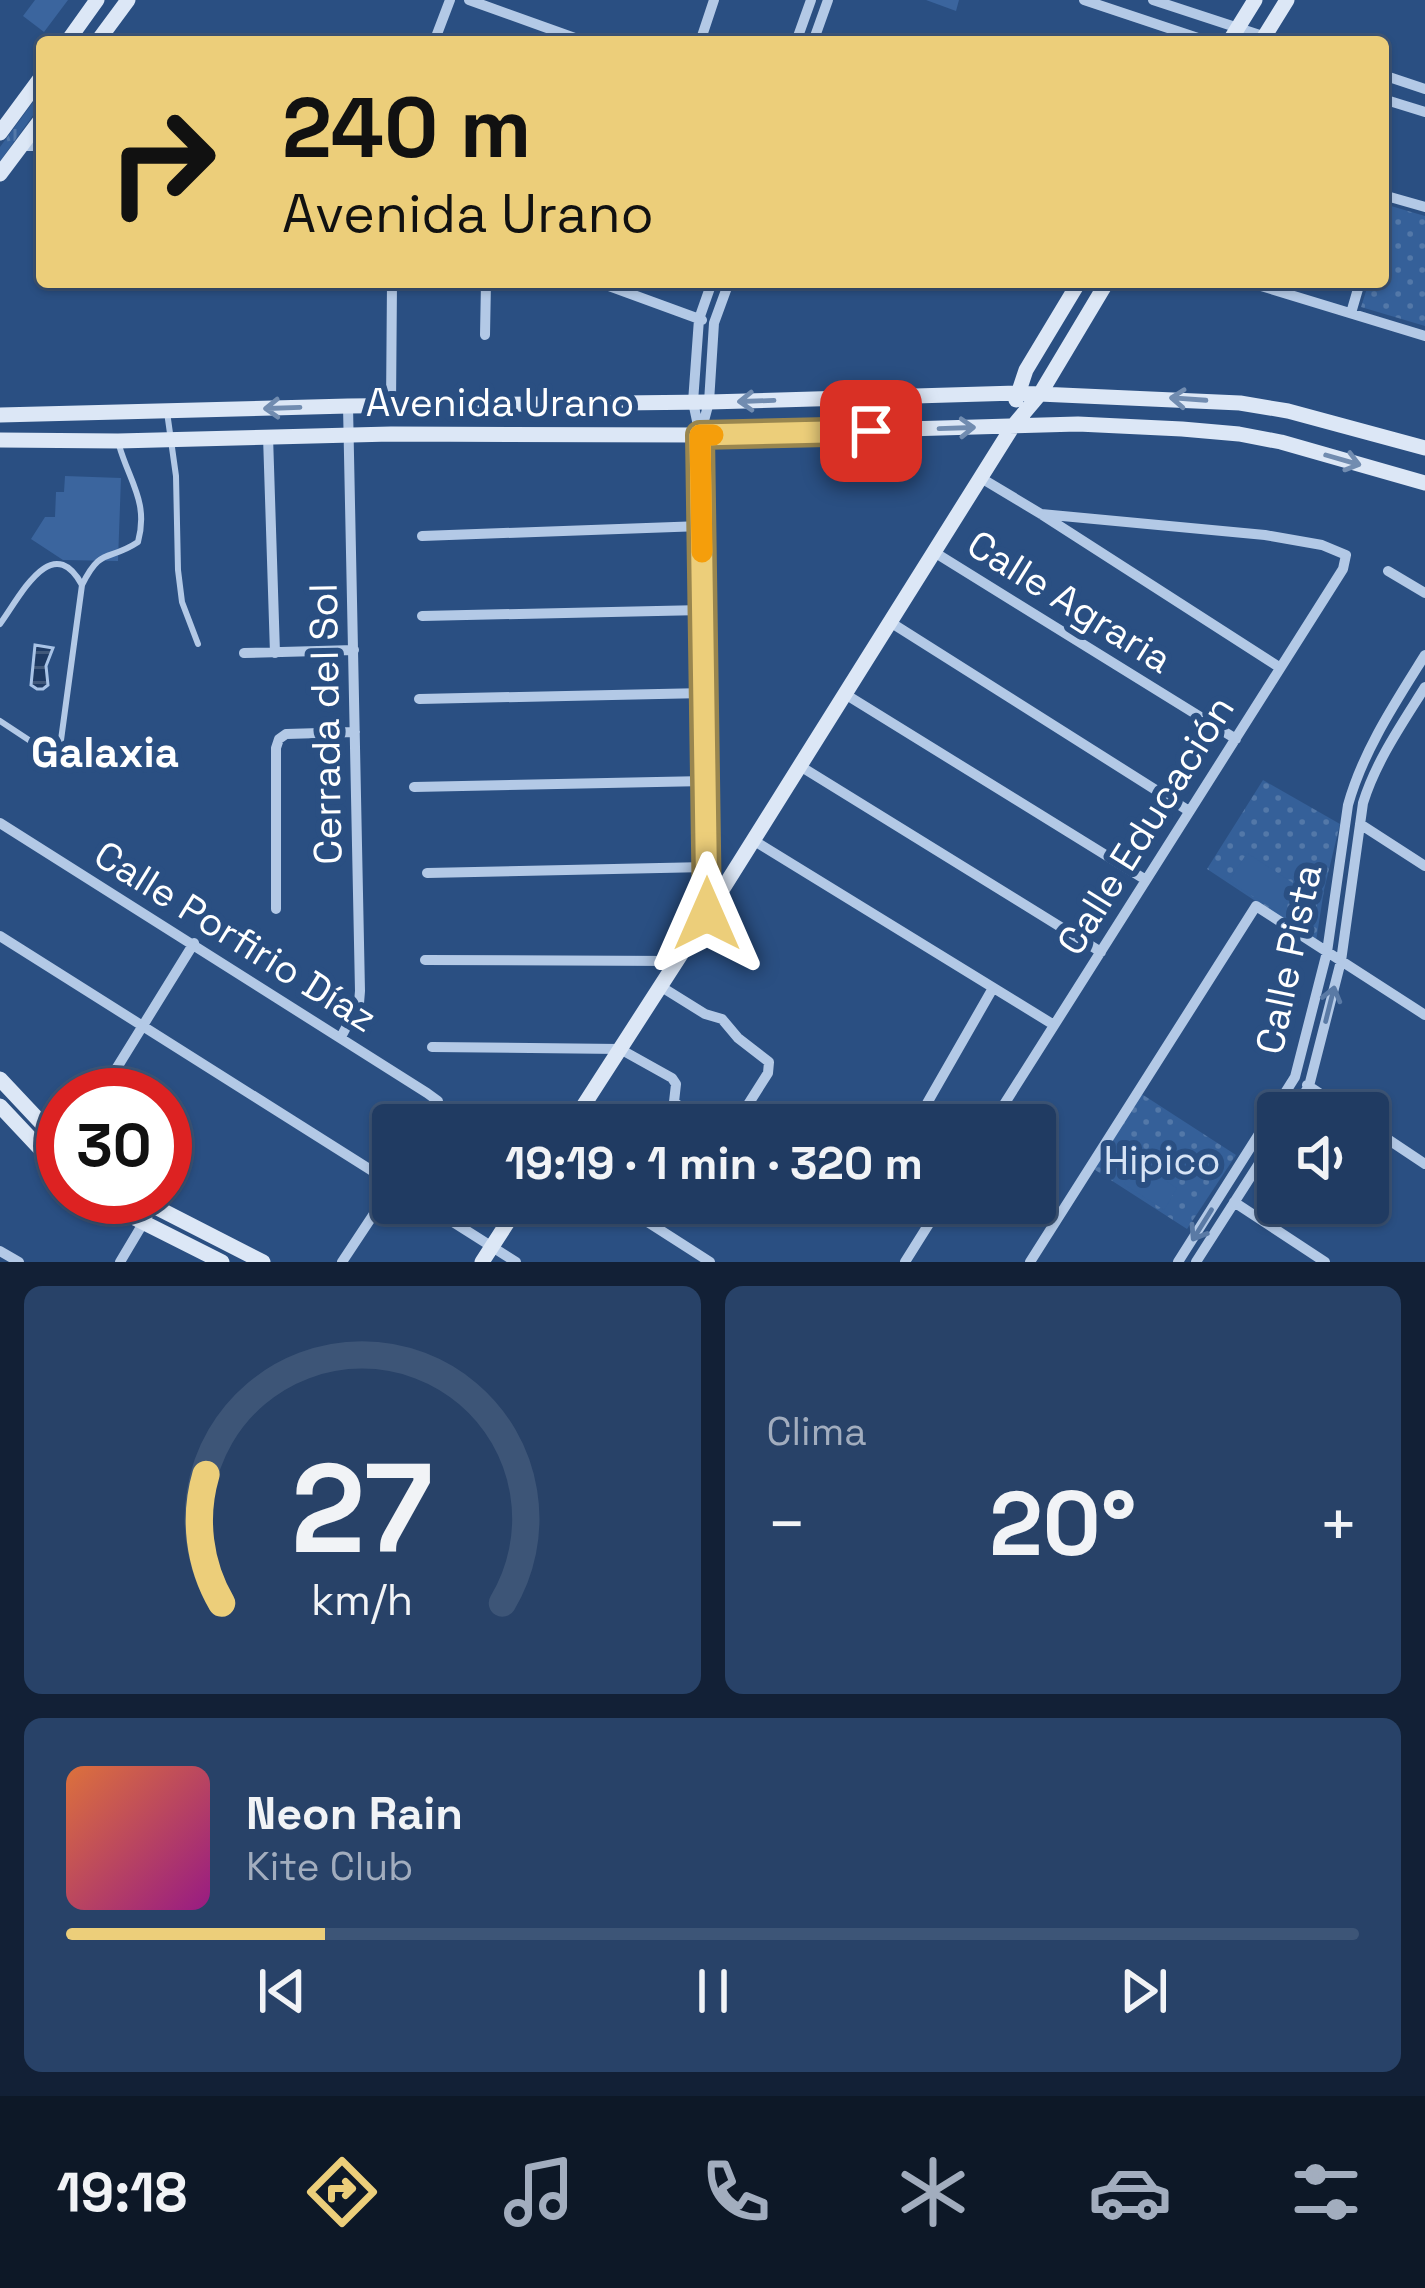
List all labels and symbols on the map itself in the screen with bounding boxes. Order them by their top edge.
street label: Avenida Urano [366,378,634,427]
pin [820,380,922,482]
one-way arrow [1169,388,1208,411]
one-way arrow [737,389,776,412]
one-way arrow [263,397,302,420]
one-way arrow [937,416,976,439]
one-way arrow [1323,450,1361,472]
street label: Calle Agraria [958,519,1181,684]
street label: Cerrada del Sol [299,583,352,865]
street label: Calle Educación [1046,686,1245,964]
district label: Galaxia [31,726,179,779]
street label: Calle Porfirio Díaz [85,830,386,1043]
position arrow [644,851,770,977]
street label: Calle Pista [1244,860,1333,1059]
one-way arrow [1321,985,1343,1023]
speed limit sign: 30 [36,1068,192,1224]
park label: Hipico [1103,1136,1221,1185]
one-way arrow [1190,1207,1214,1241]

